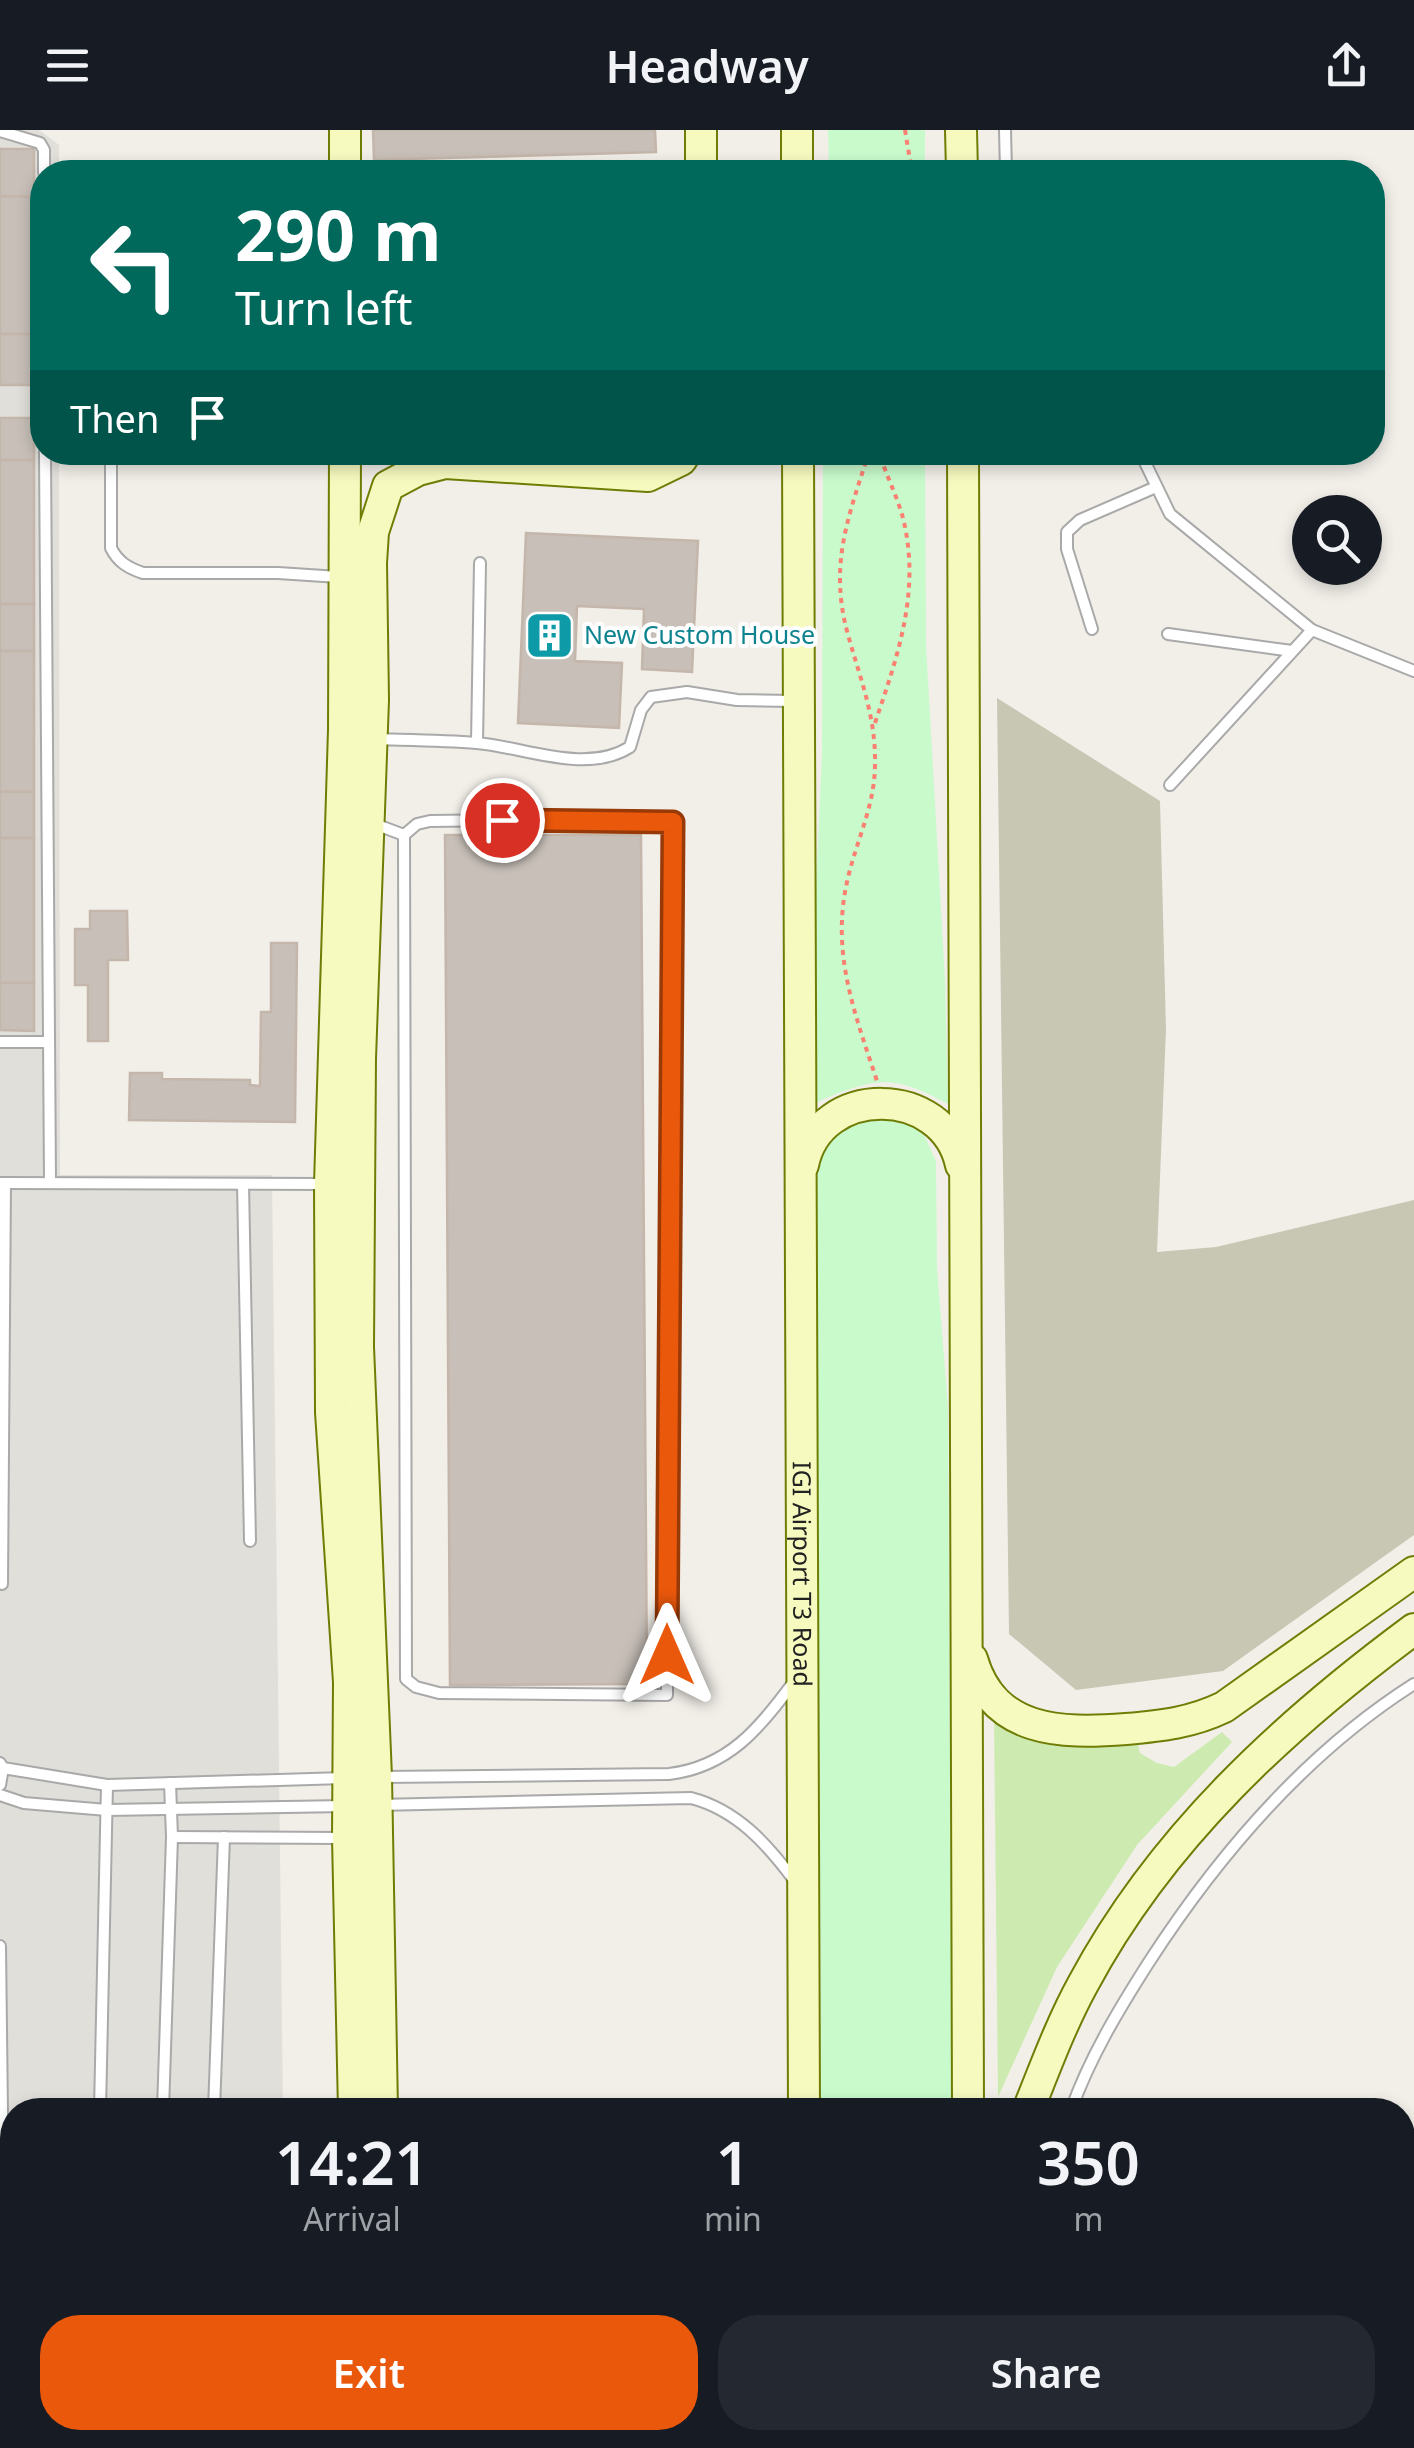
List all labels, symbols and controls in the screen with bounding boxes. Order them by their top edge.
text: Headway [605,35,809,96]
icon: menu [40,38,95,93]
icon: share [1319,38,1374,93]
text: 290 m [235,186,442,282]
icon: left [70,200,200,330]
text: Turn left [235,277,412,338]
icon: arrive [180,390,235,445]
text: Then [70,392,160,444]
map controls [1292,495,1382,585]
button: search [1292,495,1382,585]
building icon: New Custom House [523,609,575,661]
place label: New Custom House [584,617,815,651]
pin [460,778,545,863]
icon: arrive [475,793,530,848]
street label: IGI Airport T3 Road [786,1461,820,1687]
position arrow [615,1603,719,1707]
text: 14:21 [275,2121,429,2203]
text: 1 [716,2121,750,2203]
text: 350 [1037,2121,1140,2203]
text: Arrival [303,2197,401,2240]
text: min [704,2197,762,2240]
text: m [1073,2197,1103,2240]
button: Exit [40,2315,698,2430]
button: Share [718,2315,1375,2430]

